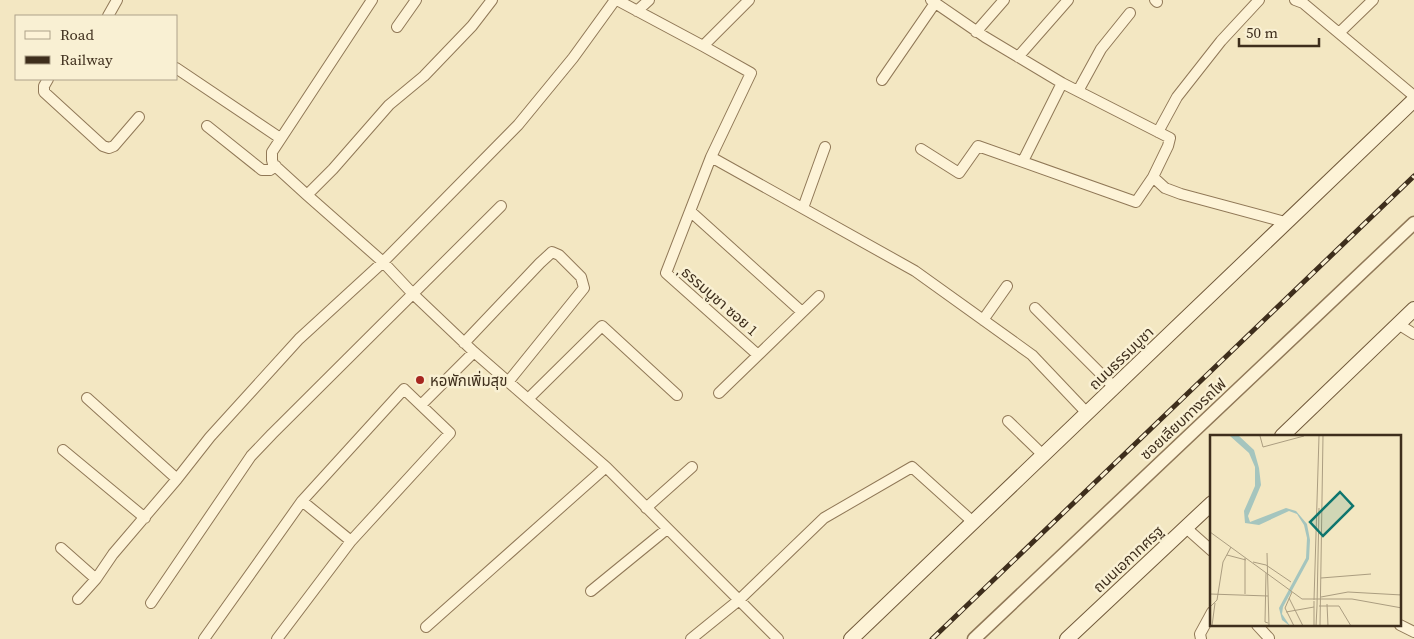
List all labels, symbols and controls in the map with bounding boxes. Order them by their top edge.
legend [15,15,178,80]
scale bar [1239,15,1319,47]
text: 50 m [1246,22,1278,43]
text: Road [60,24,94,45]
text: Railway [60,49,113,70]
street label: ุธรรมบูชา ซอย 1 [674,259,763,340]
street label: ถนนธรรมบูชา [1084,322,1158,394]
place label: หอพักเพิ่มสุข [430,370,507,391]
marker: หอพักเพิ่มสุข [414,374,426,386]
street label: ซอยเลียบทางรถไฟ [1135,374,1231,464]
inset map [1210,435,1402,626]
street label: ถนนเอกาทศรฐ [1088,521,1168,597]

